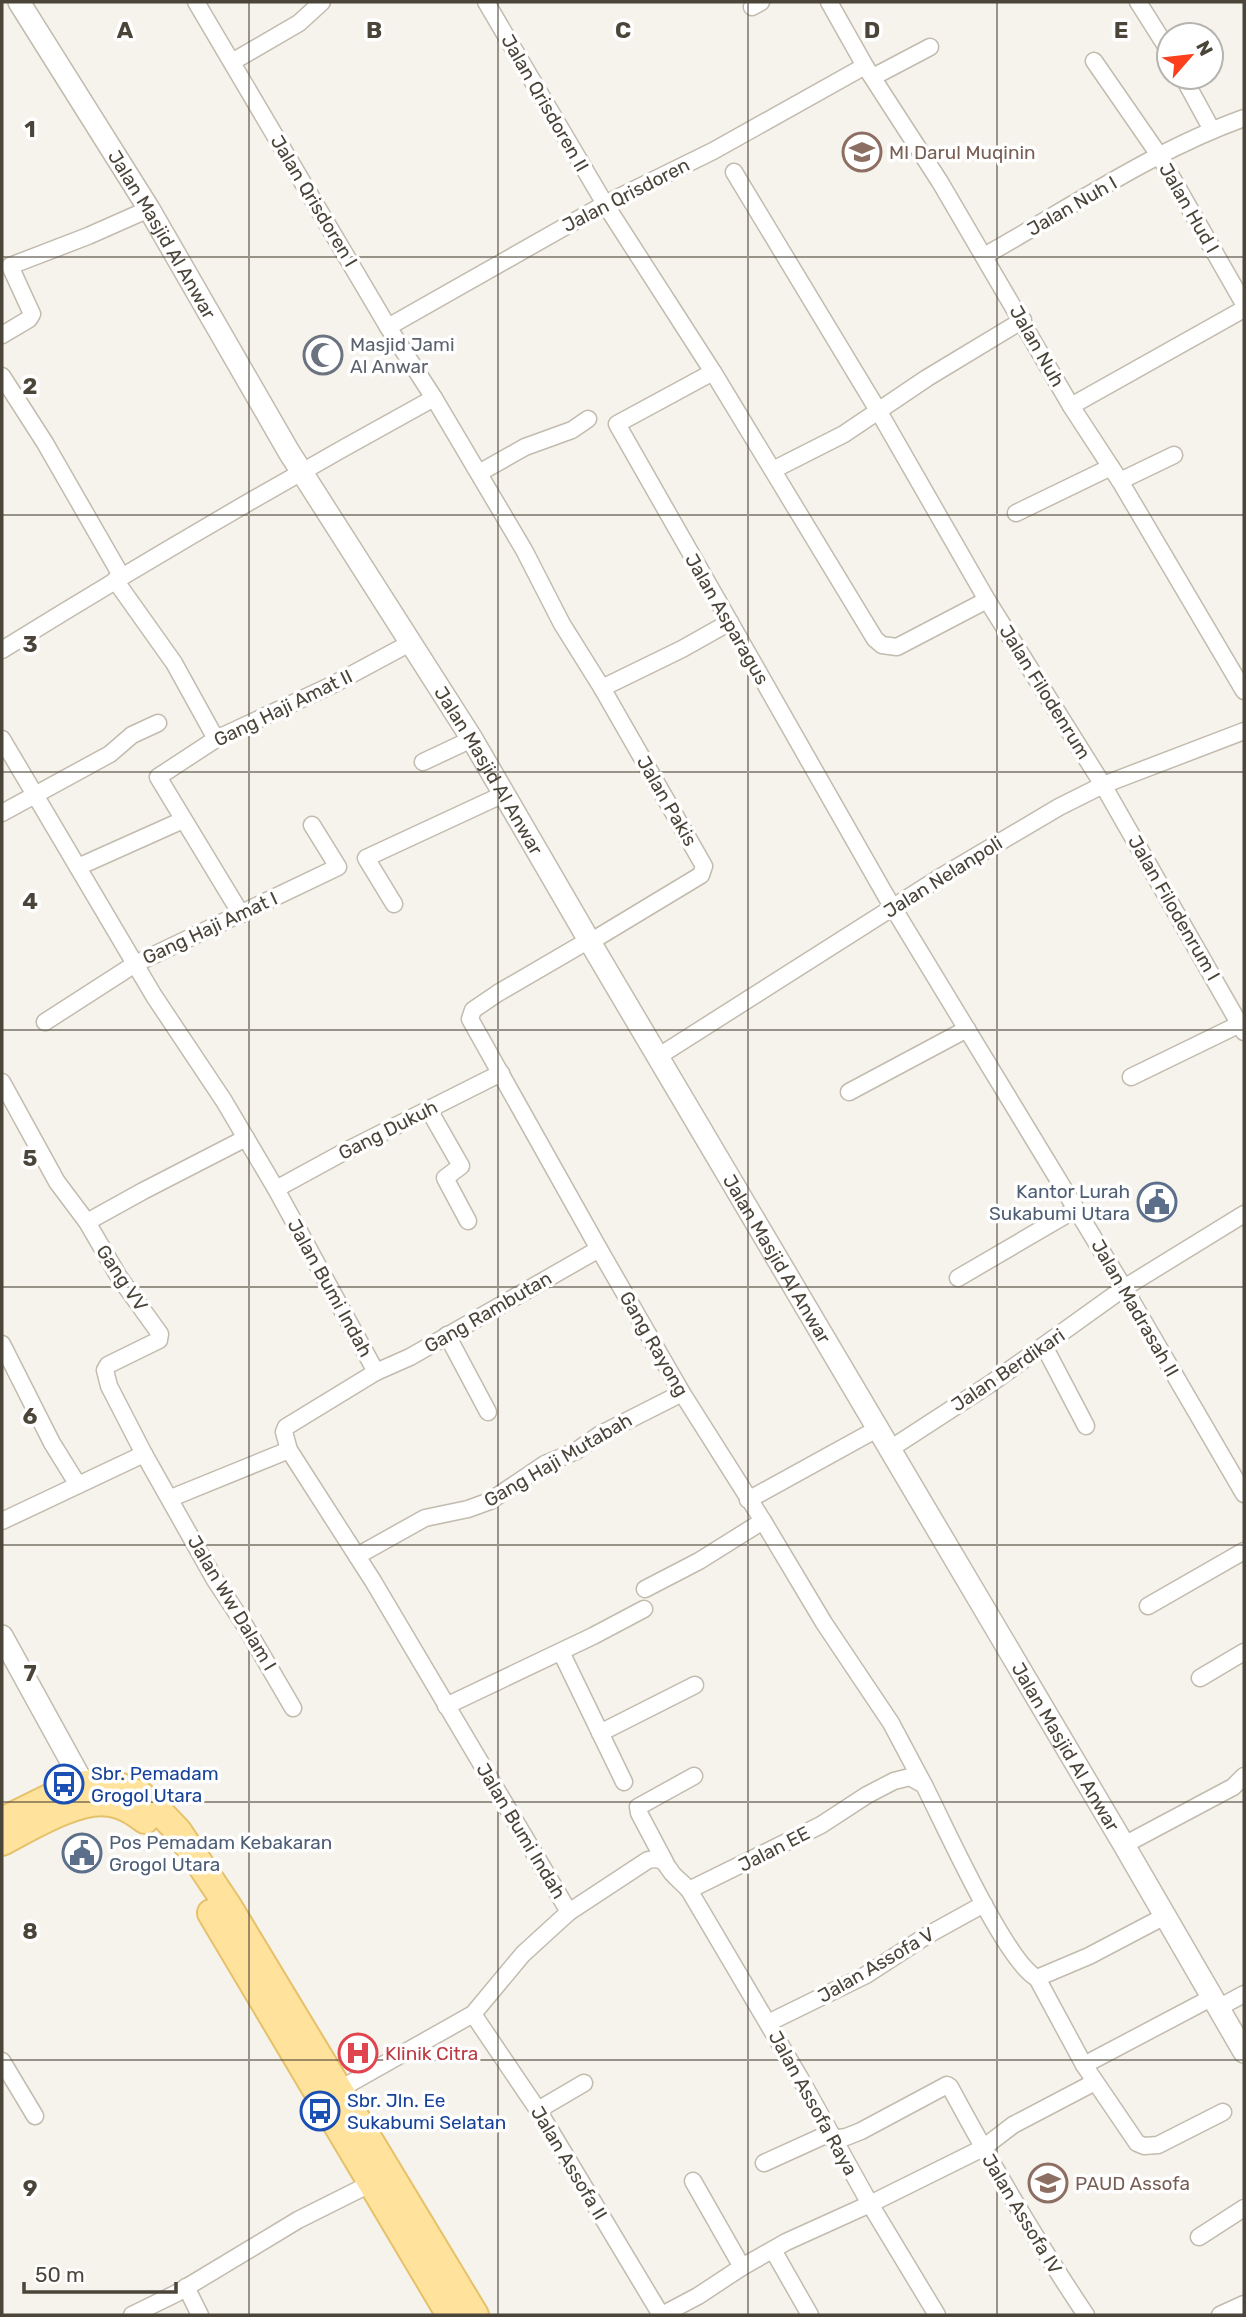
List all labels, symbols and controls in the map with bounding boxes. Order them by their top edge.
text: A [117,16,134,44]
text: B [366,16,382,44]
text: C [615,16,631,44]
text: D [864,16,880,44]
text: E [1114,16,1128,44]
north arrow [1155,21,1225,91]
street label: Jalan Qrisdoren II [496,30,594,176]
text: N [1191,37,1218,60]
text: 1 [24,115,36,143]
street label: Jalan Qrisdoren I [266,131,362,271]
school or university icon: MI Darul Muqinin [841,131,883,173]
place label: MI Darul Muqinin [889,141,1036,164]
street label: Jalan Masjid Al Anwar [103,146,222,323]
street label: Jalan Qrisdoren [559,153,693,237]
street label: Jalan Hud I [1154,159,1224,257]
street label: Jalan Nuh I [1023,171,1121,241]
street label: Jalan Nuh [1005,301,1069,391]
place label: Masjid Jami Al Anwar [350,333,455,378]
mosque icon: Masjid Jami Al Anwar [302,334,344,376]
text: 2 [23,372,37,400]
street label: Jalan Asparagus [680,549,774,689]
street label: Jalan Filodenrum [994,621,1096,763]
text: 3 [22,630,38,658]
street label: Gang Haji Amat II [210,665,356,751]
street label: Jalan Masjid Al Anwar [430,682,549,859]
street label: Jalan Pakis [632,752,702,850]
street label: Jalan Nelanpoli [879,831,1007,923]
street label: Jalan Filodenrum I [1123,831,1225,985]
text: 4 [22,887,38,915]
street label: Gang Haji Amat I [139,887,281,969]
street label: Gang Dukuh [335,1095,441,1165]
text: 5 [23,1144,38,1172]
street label: Jalan Masjid Al Anwar [718,1170,837,1348]
place label: Kantor Lurah Sukabumi Utara [989,1180,1130,1225]
public building icon: Kantor Lurah Sukabumi Utara [1136,1181,1178,1223]
street label: Jalan Bumi Indah [283,1215,377,1361]
street label: Jalan Madrasah II [1086,1235,1184,1381]
street label: Gang VV [91,1240,153,1316]
street label: Gang Rambutan [420,1266,556,1358]
street label: Gang Rayong [615,1287,693,1401]
street label: Jalan Berdikari [947,1324,1069,1416]
text: 6 [23,1402,38,1430]
street label: Gang Haji Mutabah [480,1408,636,1512]
street label: Jalan Ww Dalam I [183,1531,281,1675]
street label: Jalan Masjid Al Anwar [1007,1658,1125,1836]
text: 7 [23,1659,37,1687]
street label: Jalan Bumi Indah [471,1759,571,1903]
place label: Sbr. Pemadam Grogol Utara [91,1762,219,1807]
bus stop icon: Sbr. Pemadam Grogol Utara [43,1763,85,1805]
street label: Jalan EE [735,1821,813,1877]
place label: Pos Pemadam Kebakaran Grogol Utara [109,1831,332,1876]
public building icon: Pos Pemadam Kebakaran Grogol Utara [61,1832,103,1874]
text: 8 [22,1917,38,1945]
street label: Jalan Assofa V [814,1922,938,2008]
street label: Jalan Assofa Raya [764,2027,862,2179]
hospital icon: Klinik Citra [337,2032,379,2074]
place label: Klinik Citra [385,2042,478,2065]
place label: Sbr. Jln. Ee Sukabumi Selatan [347,2089,506,2134]
bus stop icon: Sbr. Jln. Ee Sukabumi Selatan [299,2090,341,2132]
street label: Jalan Assofa II [526,2102,612,2224]
street label: Jalan Assofa IV [977,2150,1067,2278]
school or university icon: PAUD Assofa [1027,2162,1069,2204]
place label: PAUD Assofa [1075,2172,1190,2195]
text: 9 [23,2174,37,2202]
scale bar [24,2250,177,2294]
text: 50 m [35,2262,85,2287]

